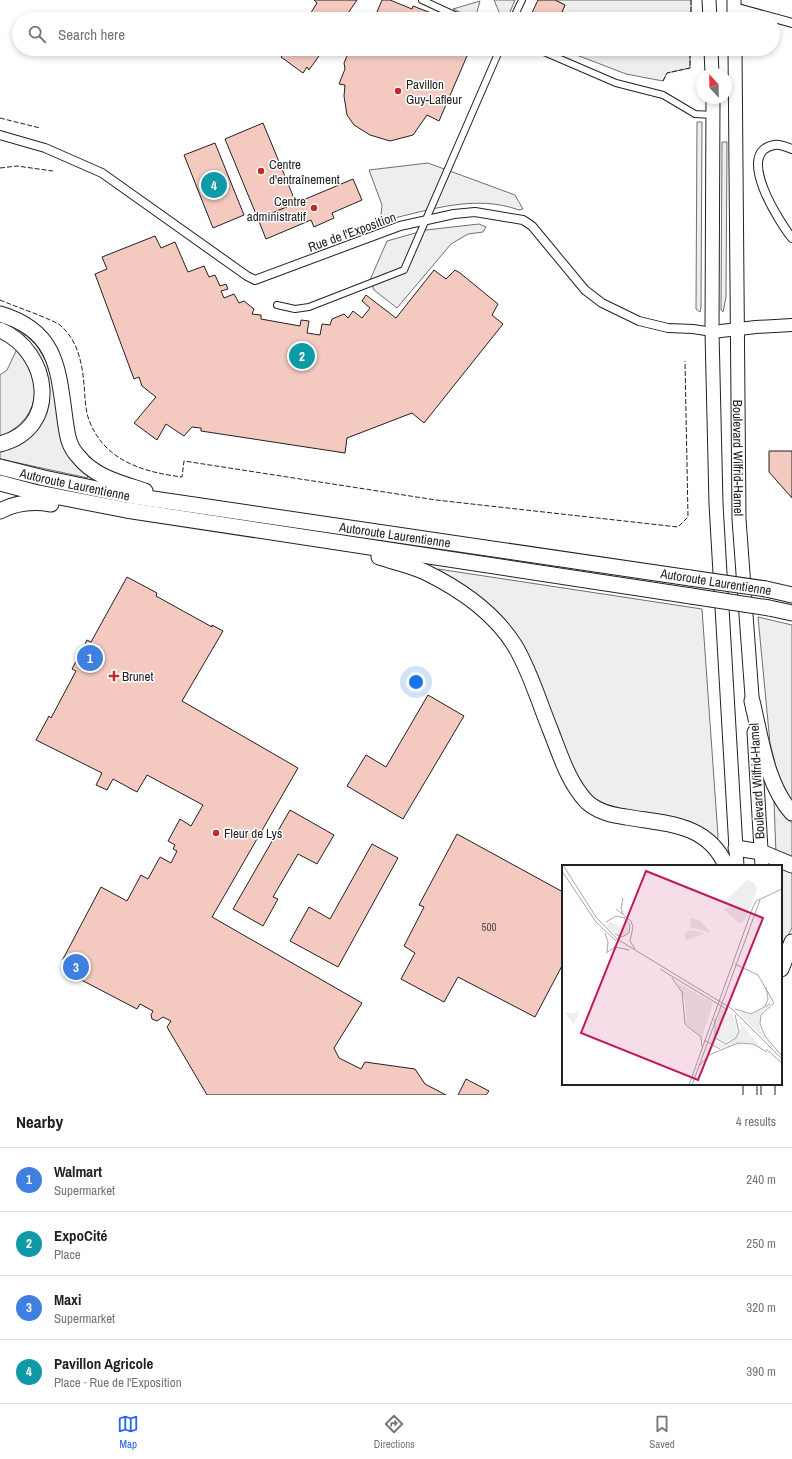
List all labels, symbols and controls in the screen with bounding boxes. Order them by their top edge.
search box [12,12,780,56]
icon: search [26,23,48,45]
text: Search here [58,24,125,45]
north arrow [696,68,732,104]
place label: Pavillon Guy-Lafleur [406,76,462,108]
marker: Pavillon Guy-Lafleur [393,86,403,96]
place label: Centre d'entraînement [269,156,340,188]
marker: Centre d'entraînement [256,166,266,176]
pin: 4 [201,170,227,200]
place label: Centre administratif [247,193,306,225]
marker: Centre administratif [309,203,319,213]
street label: Rue de l'Exposition [306,208,398,256]
pin: 2 [289,341,315,371]
street label: Boulevard Wilfrid-Hamel [729,400,747,516]
street label: Autoroute Laurentienne [17,464,131,504]
street label: Autoroute Laurentienne [337,518,452,551]
street label: Autoroute Laurentienne [658,565,773,599]
pin: 1 [77,643,103,673]
place label: Brunet [122,668,153,685]
marker: Brunet [109,671,119,681]
your location [406,672,426,692]
street label: Boulevard Wilfrid-Hamel [745,723,769,839]
place label: Fleur de Lys [224,825,282,842]
marker: Fleur de Lys [211,828,221,838]
inset map [562,865,782,1085]
house number: 500 [481,920,497,934]
pin: 3 [63,952,89,982]
text: Nearby [16,1110,63,1133]
text: 4 results [736,1113,776,1130]
text: Walmart [54,1161,102,1182]
text: 1 [26,1171,32,1188]
text: 240 m [746,1171,776,1188]
text: Supermarket [54,1182,115,1199]
text: ExpoCité [54,1225,107,1246]
text: 2 [26,1235,32,1252]
text: 250 m [746,1235,776,1252]
text: Place [54,1246,81,1263]
text: Maxi [54,1289,81,1310]
text: 3 [26,1299,32,1316]
text: 320 m [746,1299,776,1316]
text: Supermarket [54,1310,115,1327]
text: Pavillon Agricole [54,1353,153,1374]
text: 4 [26,1363,32,1380]
text: 390 m [746,1363,776,1380]
text: Place · Rue de l'Exposition [54,1374,182,1391]
tab: Map [117,1413,139,1451]
tab: Directions [374,1413,415,1451]
tab: Saved [649,1413,675,1451]

